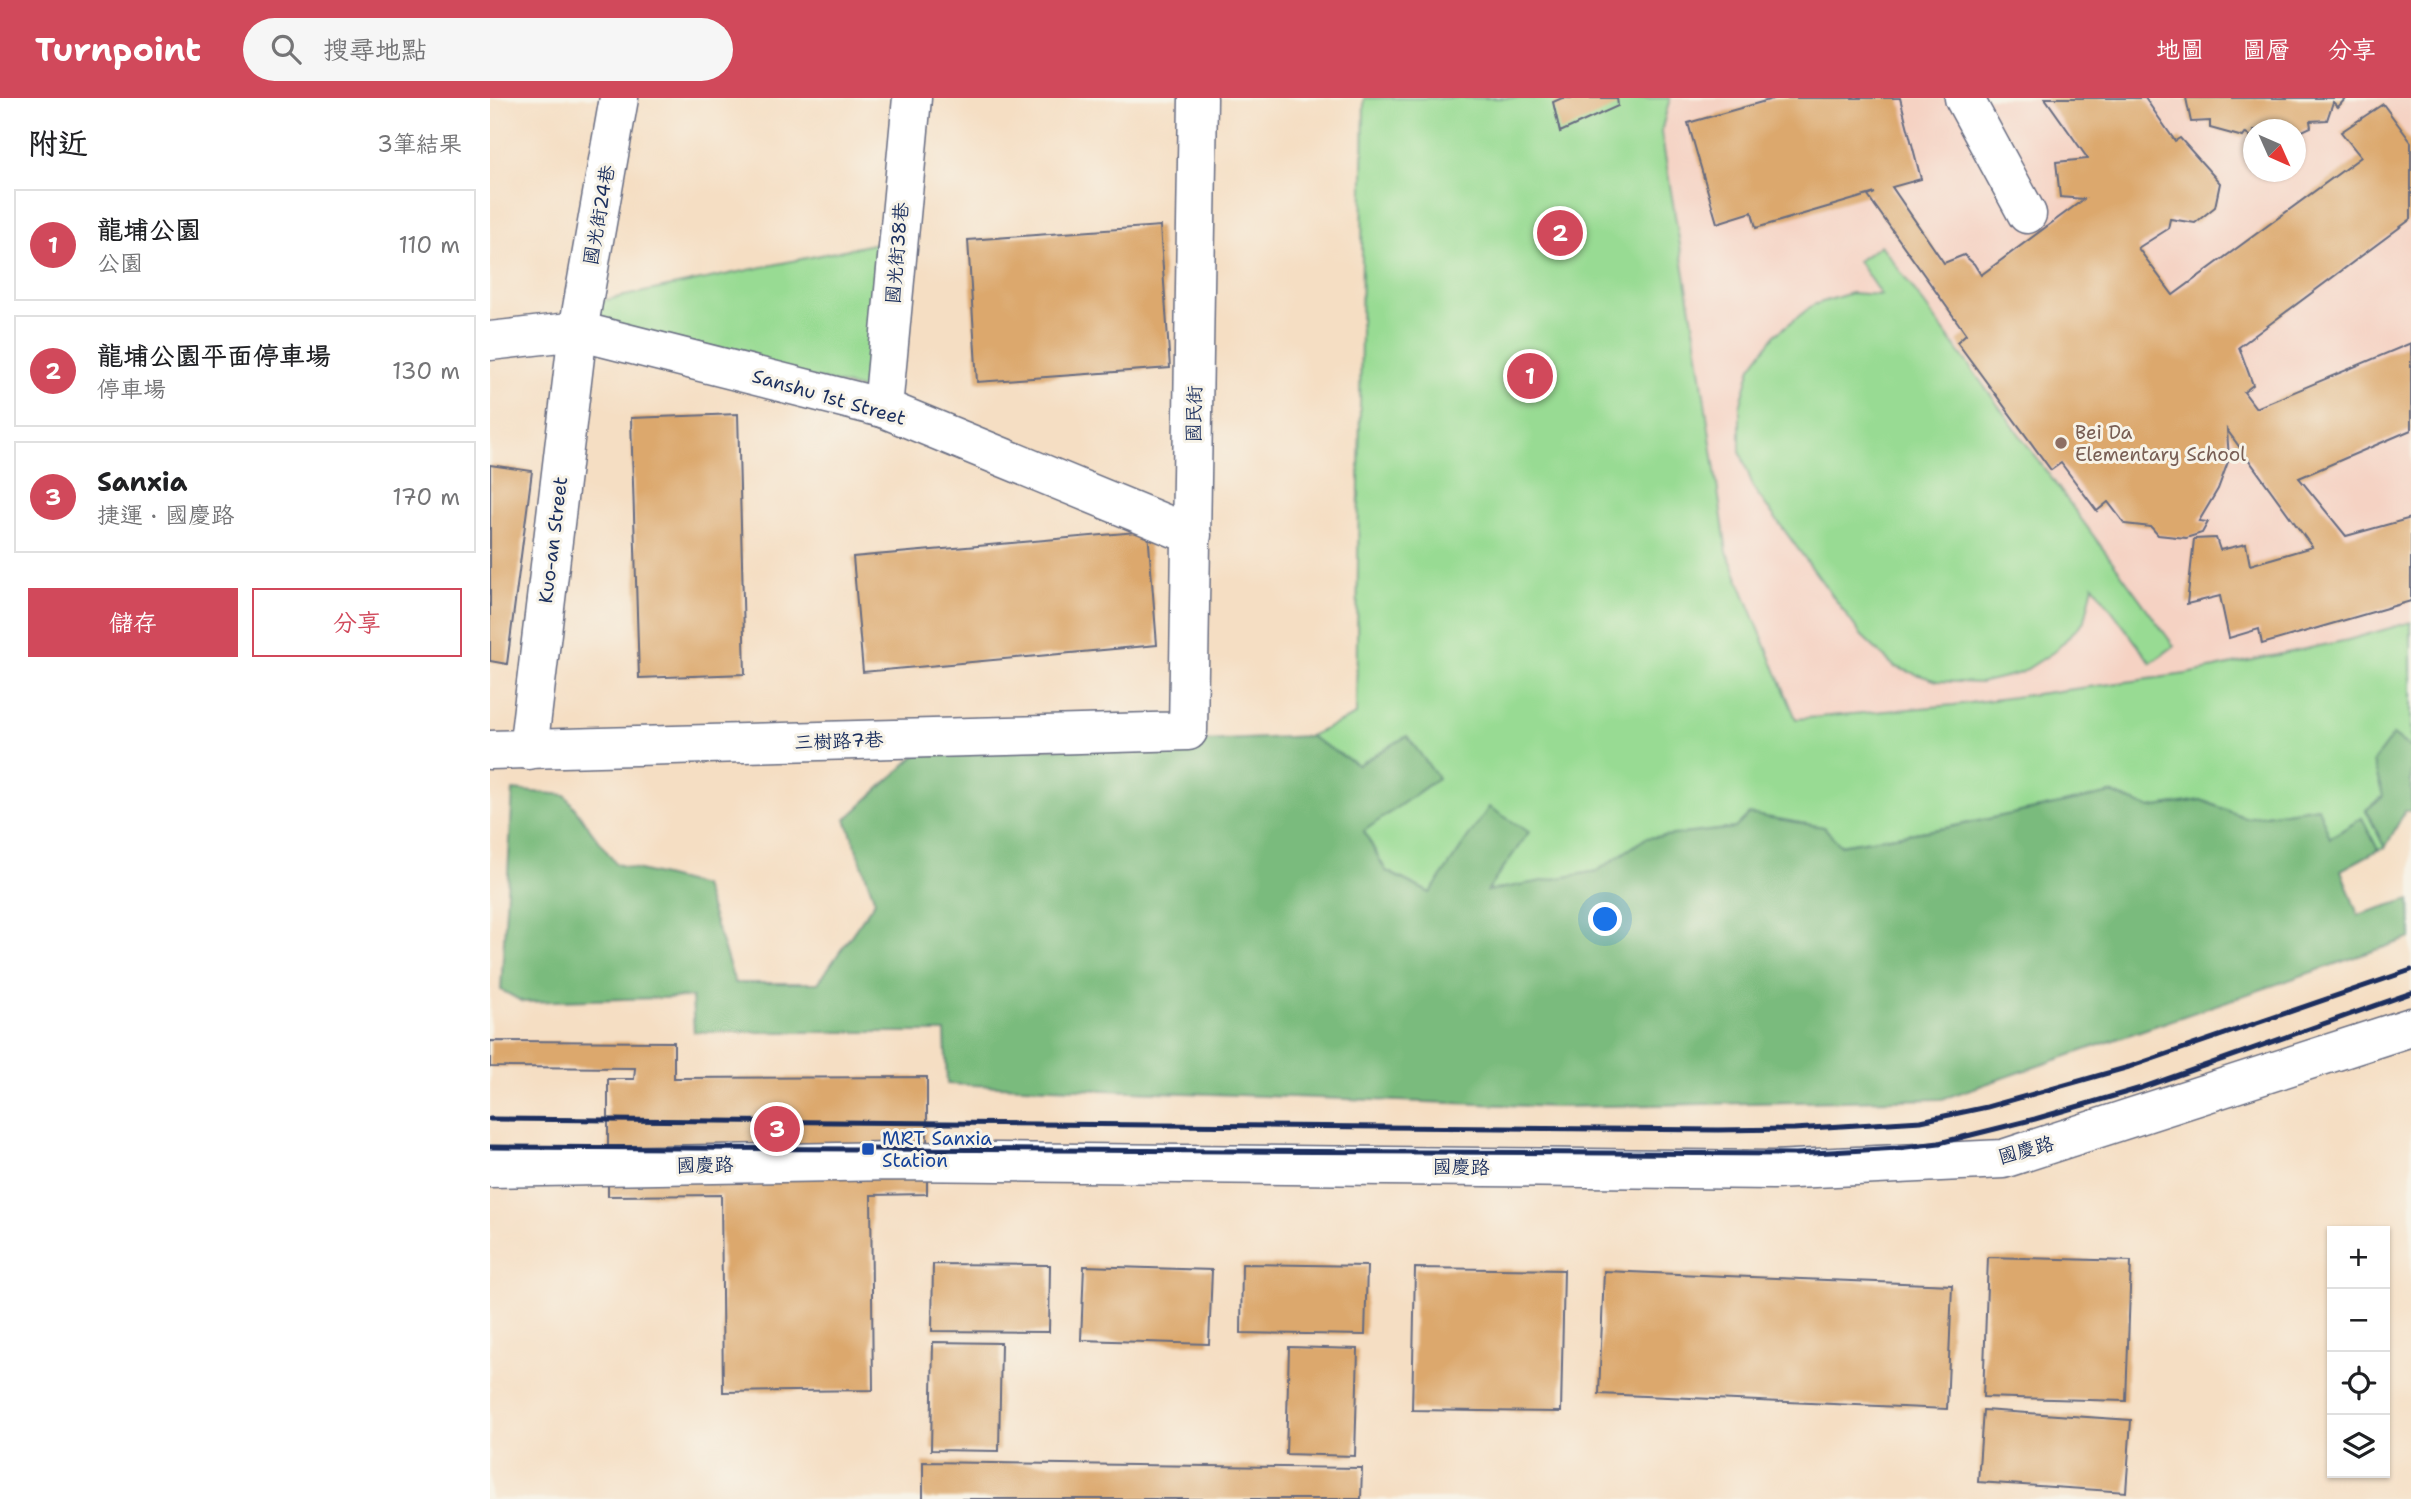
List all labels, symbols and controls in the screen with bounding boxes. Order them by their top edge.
search box [243,18,733,81]
text: Turnpoint [35,27,201,72]
icon: search [267,30,305,68]
text: 搜尋地點 [323,32,427,67]
text: 地圖 [2156,34,2204,66]
text: 圖層 [2242,34,2290,66]
text: 分享 [2328,34,2376,66]
north arrow [2243,119,2306,182]
text: 附近 [28,123,88,164]
text: 3筆結果 [377,129,462,159]
street label: 國光街24巷 [578,163,620,267]
street label: 國光街38巷 [880,201,914,305]
pin: 2 [1537,207,1583,259]
text: 龍埔公園 [97,212,201,247]
text: 1 [48,230,58,260]
text: 110 m [398,230,460,260]
text: 公園 [97,248,143,278]
text: 龍埔公園平面停車場 [97,338,331,373]
pin: 1 [1507,350,1553,402]
text: 2 [45,356,61,386]
text: 130 m [392,356,460,386]
street label: Sanshu 1st Street [749,363,909,431]
text: 停車場 [97,374,166,404]
street label: 國民街 [1181,385,1207,443]
place label: Bei Da Elementary School [2075,420,2246,467]
marker: Bei Da Elementary School [2053,435,2069,451]
text: Sanxia [97,464,187,499]
street label: Kuo-an Street [533,475,573,605]
text: 3 [45,482,61,512]
text: 170 m [392,482,460,512]
text: 捷運 · 國慶路 [97,500,234,530]
button: 儲存 [28,588,238,657]
button: 分享 [252,588,462,657]
street label: 三樹路7巷 [794,727,884,755]
your location [1588,902,1622,936]
pin: 3 [754,1103,800,1155]
place label: MRT Sanxia Station [882,1126,992,1173]
street label: 國慶路 [1995,1131,2057,1169]
marker: MRT Sanxia Station [860,1141,876,1157]
street label: 國慶路 [676,1152,734,1178]
street label: 國慶路 [1432,1154,1490,1180]
map controls [2327,1226,2390,1478]
button: + [2327,1226,2390,1289]
button: − [2327,1289,2390,1352]
button: locate [2327,1352,2390,1415]
button: layers [2327,1415,2390,1478]

